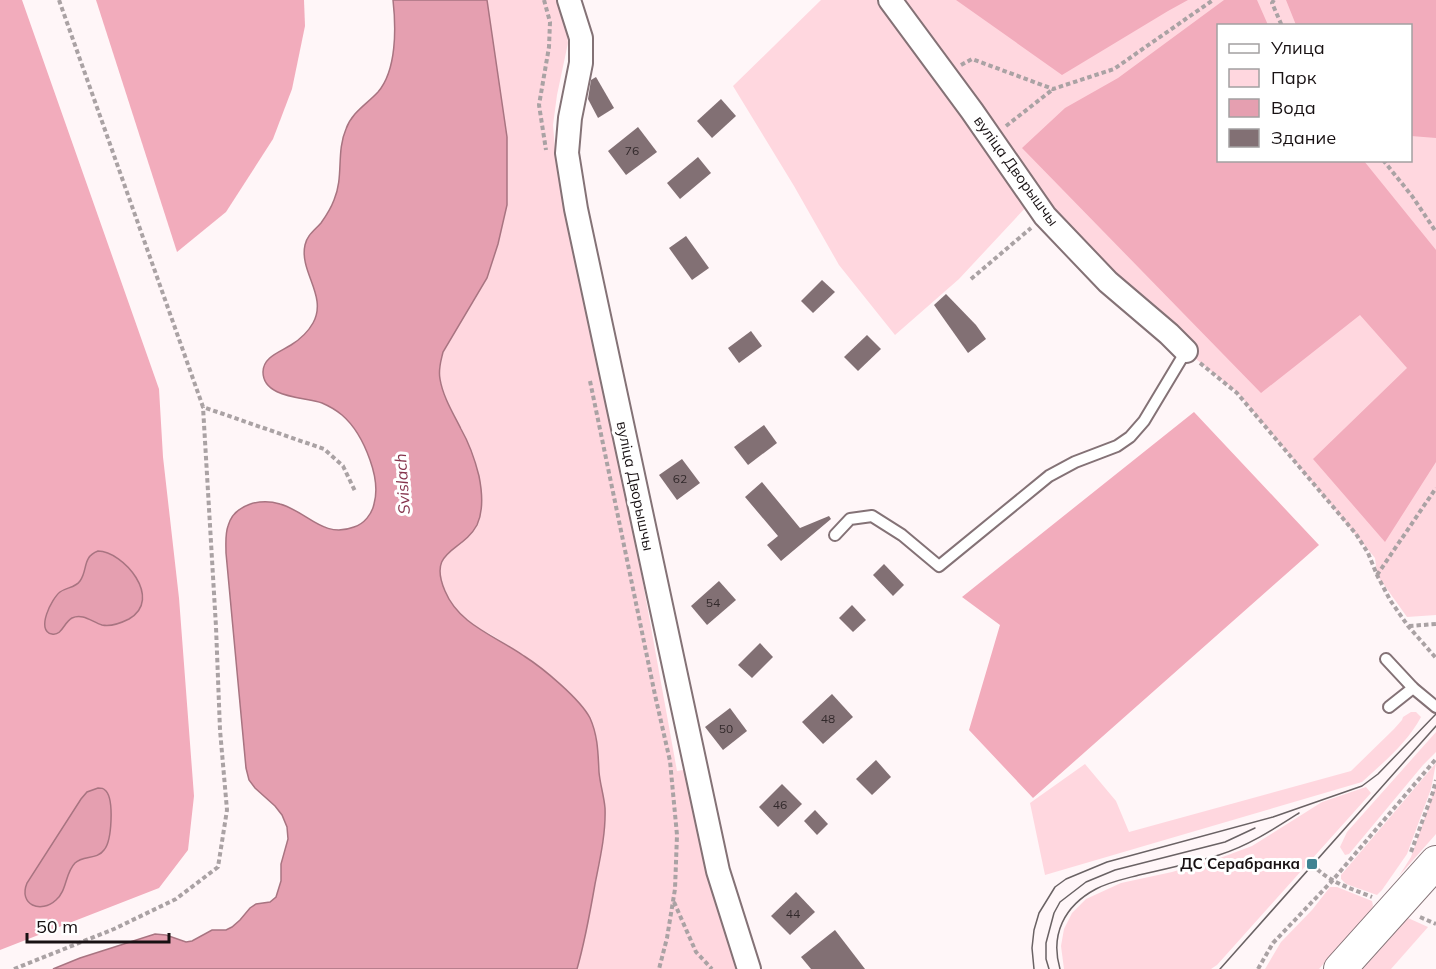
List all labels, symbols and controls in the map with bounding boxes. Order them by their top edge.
legend [1217,24,1412,162]
text: Улица [1270,36,1325,59]
text: Парк [1271,66,1317,89]
text: Вода [1271,96,1316,119]
street label: вуліца Дворышчы [970,112,1063,230]
text: Здание [1271,126,1336,149]
house number: 76 [625,143,639,158]
street label: вуліца Дворышчы [612,419,659,552]
water label: Svislach [390,453,414,515]
house number: 62 [673,471,687,486]
house number: 54 [706,595,720,610]
house number: 48 [821,711,835,726]
house number: 50 [719,721,733,736]
house number: 46 [773,797,787,812]
place label: ДС Серабранка [1180,854,1300,873]
marker: ДС Серабранка [1305,857,1319,871]
scale bar [27,906,170,944]
house number: 44 [786,906,800,921]
text: 50 m [36,915,78,938]

